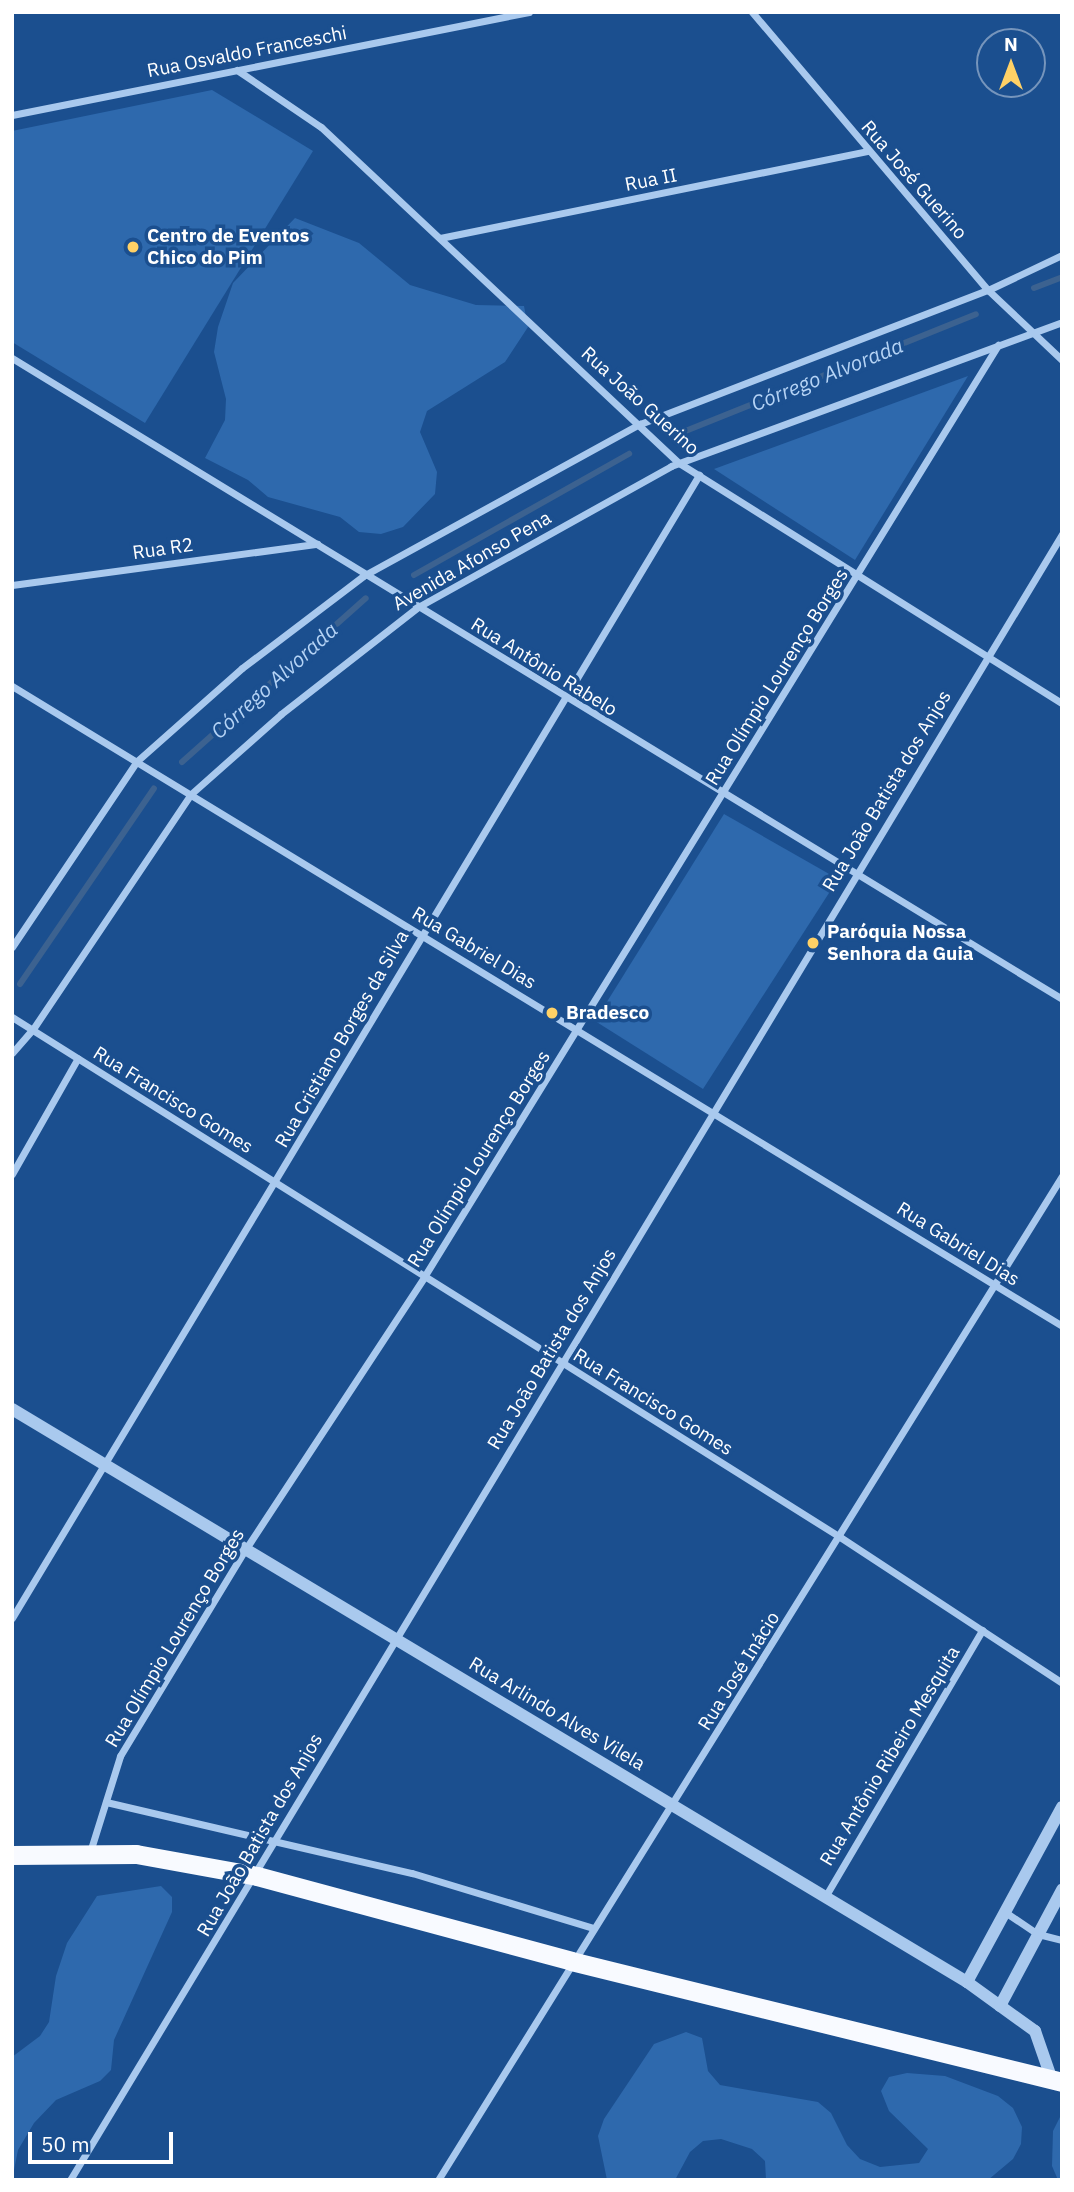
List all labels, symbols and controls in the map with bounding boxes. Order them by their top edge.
street label: Rua Osvaldo Franceschi [145,21,349,83]
north arrow [976,28,1046,98]
text: N [1004,32,1018,56]
street label: Rua José Guerino [856,116,972,244]
street label: Rua II [623,164,679,196]
place label: Centro de Eventos Chico do Pim [147,225,309,269]
marker: Centro de Eventos Chico do Pim [125,239,141,255]
water label: Córrego Alvorada [747,332,907,416]
street label: Rua João Guerino [576,342,704,460]
street label: Avenida Afonso Pena [389,506,555,616]
street label: Rua R2 [131,533,195,565]
street label: Rua Olímpio Lourenço Borges [701,565,853,789]
street label: Rua Antônio Rabelo [467,613,621,721]
water label: Córrego Alvorada [206,617,342,743]
street label: Rua João Batista dos Anjos [818,686,956,896]
street label: Rua Gabriel Dias [408,902,540,994]
place label: Paróquia Nossa Senhora da Guia [827,921,974,965]
street label: Rua Cristiano Borges da Silva [270,926,414,1152]
marker: Paróquia Nossa Senhora da Guia [805,935,821,951]
place label: Bradesco [566,1002,649,1024]
marker: Bradesco [544,1005,560,1021]
street label: Rua Francisco Gomes [89,1042,257,1158]
street label: Rua Olímpio Lourenço Borges [403,1047,555,1271]
street label: Rua Gabriel Dias [892,1197,1024,1291]
street label: Rua João Batista dos Anjos [483,1244,621,1454]
street label: Rua Francisco Gomes [569,1344,737,1460]
street label: Rua Olímpio Lourenço Borges [101,1525,249,1751]
street label: Rua José Inácio [693,1607,785,1735]
street label: Rua Antônio Ribeiro Mesquita [815,1642,965,1870]
street label: Rua Arlindo Alves Vilela [465,1652,649,1776]
street label: Rua João Batista dos Anjos [192,1729,328,1941]
scale bar [32,2118,177,2162]
text: 50 m [41,2130,90,2158]

